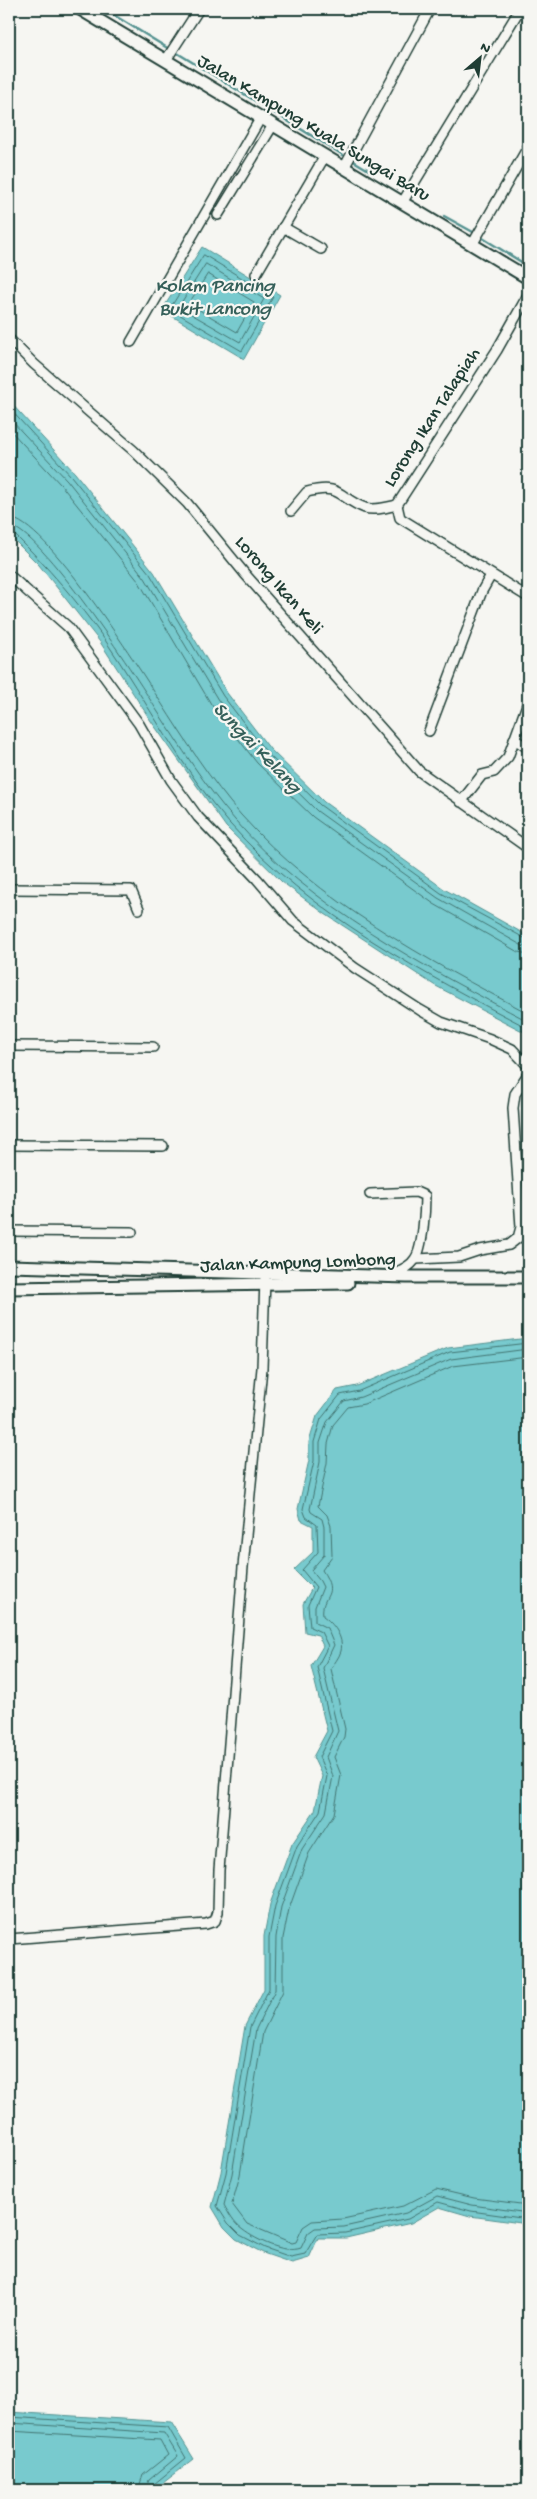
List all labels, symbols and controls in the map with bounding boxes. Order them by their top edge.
north arrow [454,32,504,82]
text: N [477,39,493,58]
street label: Jalan Kampung Kuala Sungai Baru [192,50,434,208]
water label: Kolam Pancing Bukit Lancong [155,276,276,322]
street label: Lorong Ikan Talapiah [379,344,487,492]
street label: Lorong Ikan Keli [229,532,327,640]
water label: Sungai Kelang [207,699,306,800]
street label: Jalan Kampung Lombong [200,1249,397,1279]

